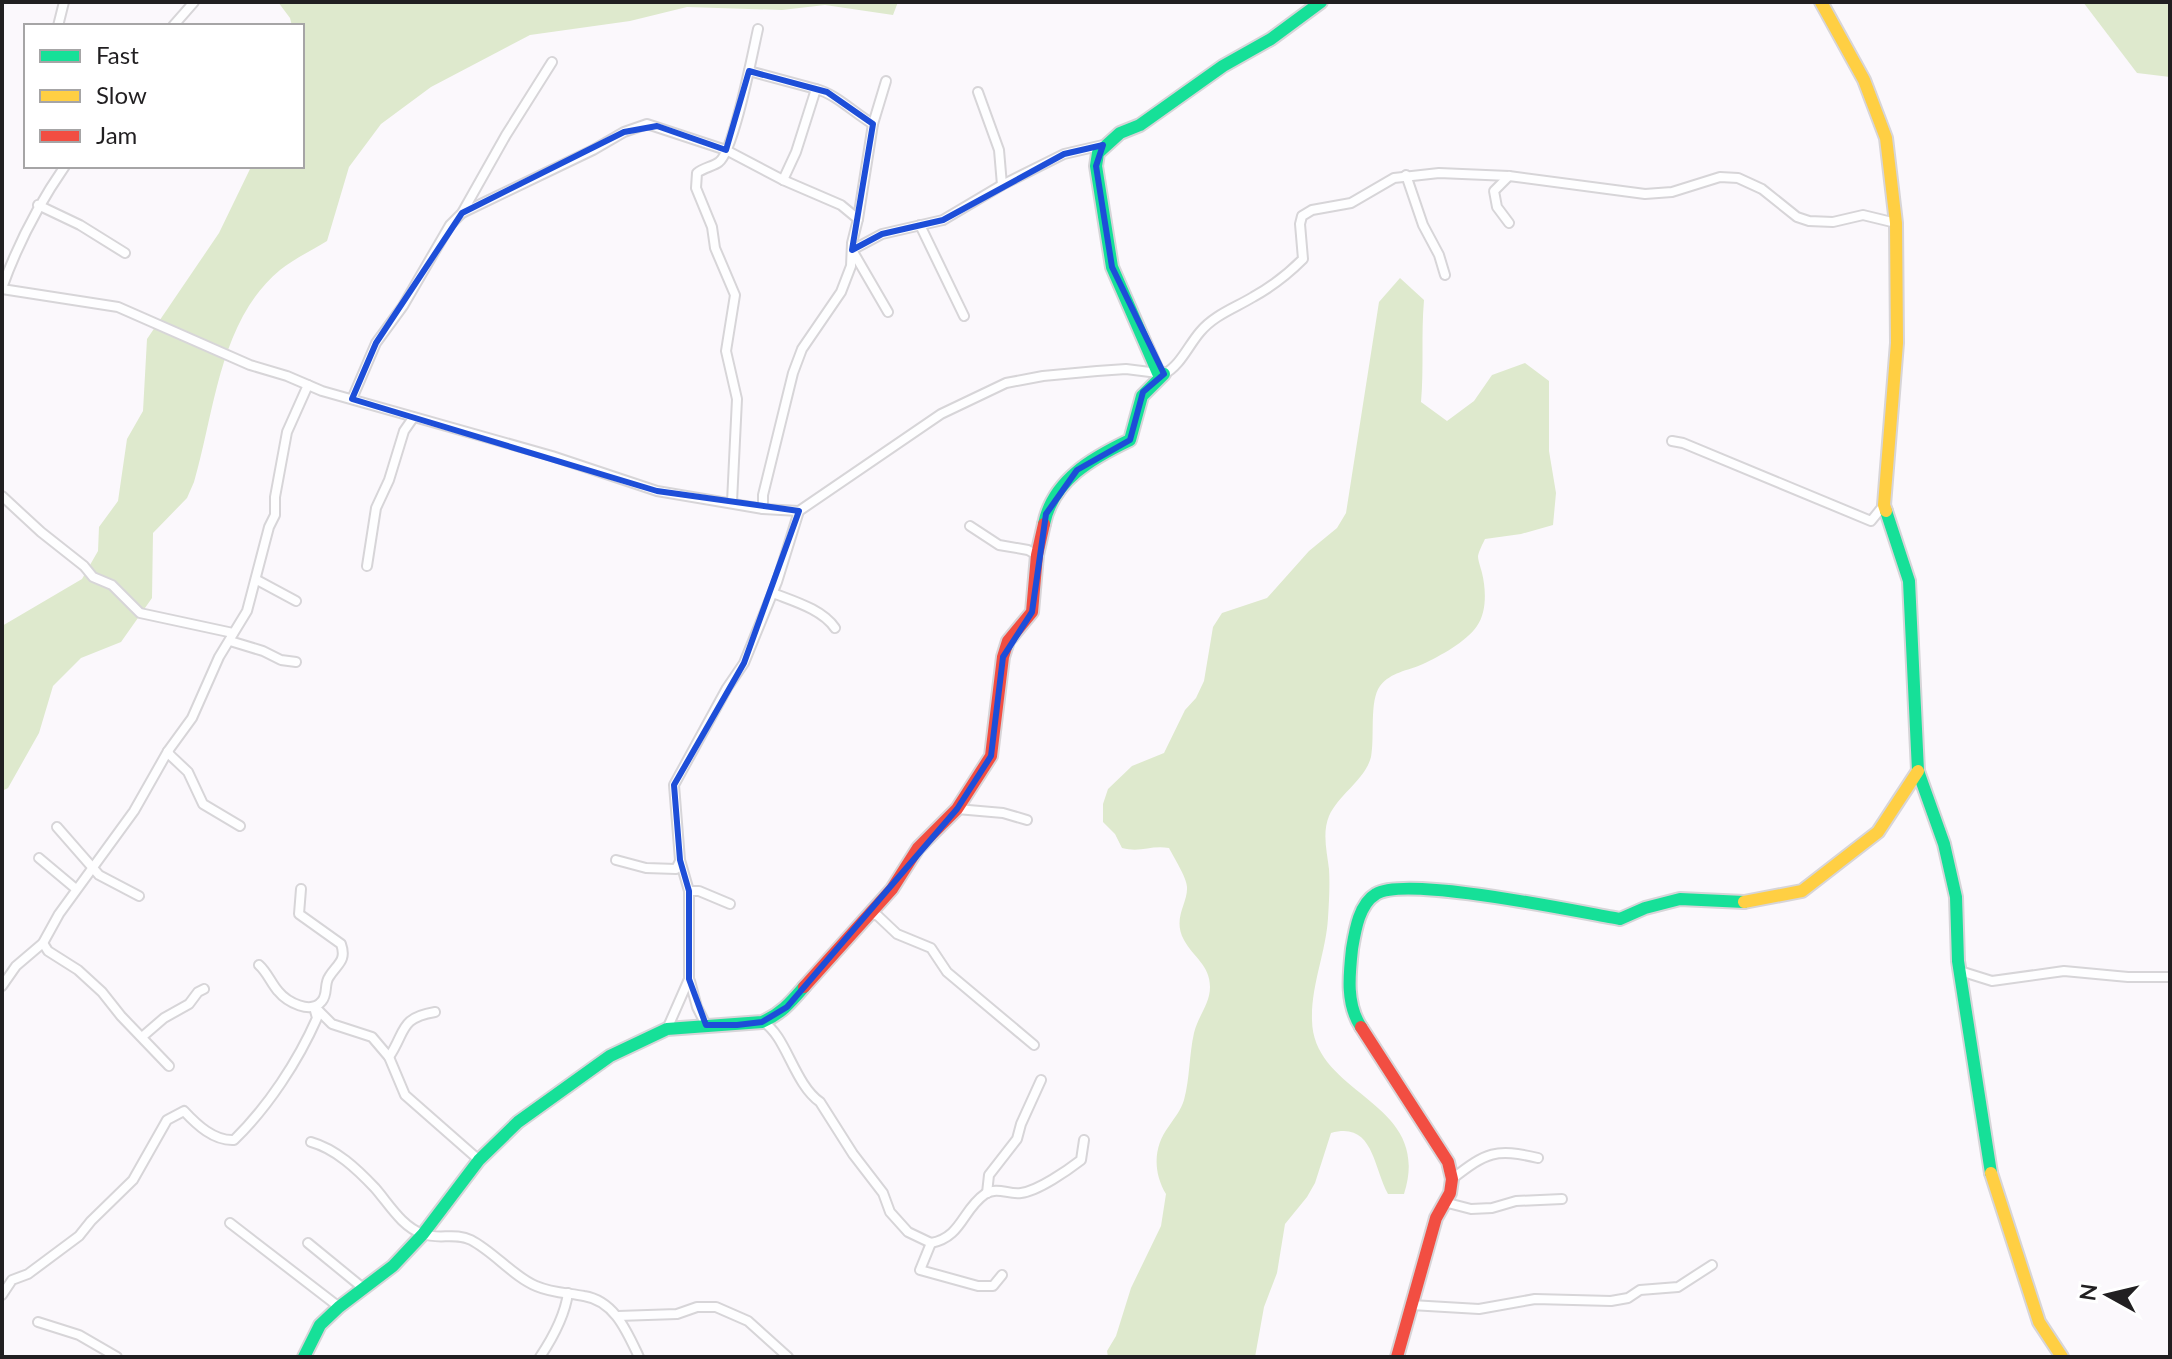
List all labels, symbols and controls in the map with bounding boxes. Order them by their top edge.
legend [24,24,304,168]
text: Fast [96,40,139,69]
text: Slow [96,80,147,109]
text: Jam [96,120,137,149]
north arrow [2068,1255,2148,1335]
text: N [2073,1282,2102,1302]

